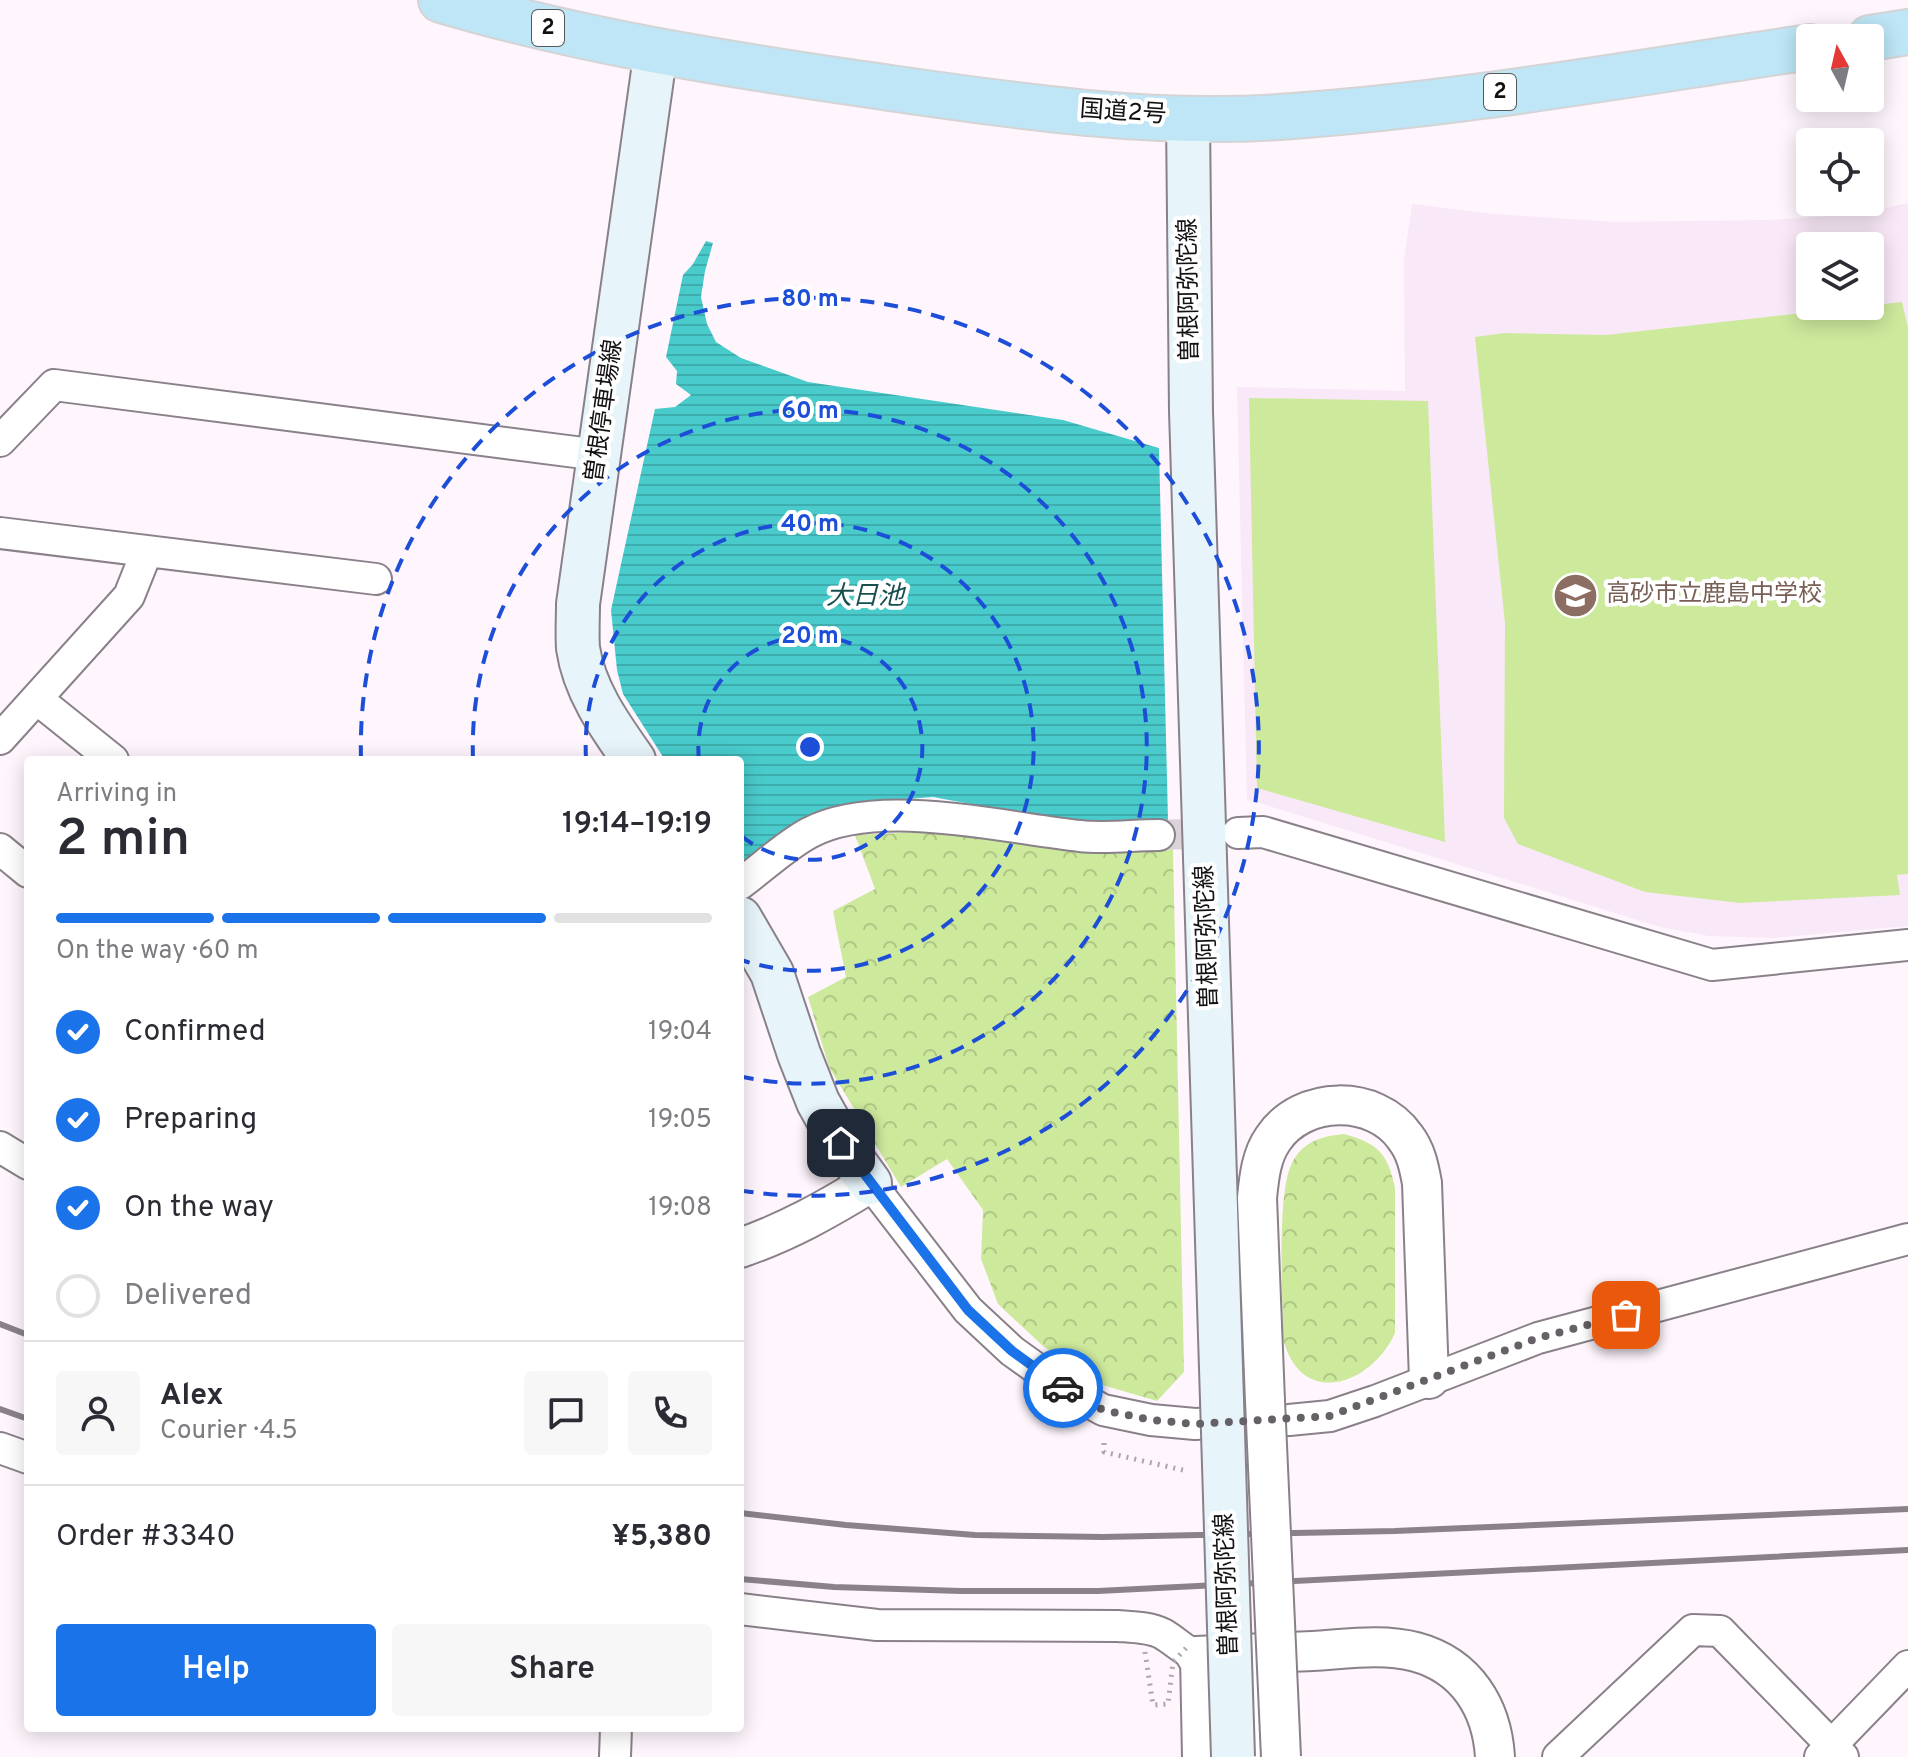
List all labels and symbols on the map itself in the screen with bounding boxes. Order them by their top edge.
road number: 2 [532,10,564,46]
north arrow [1796,24,1884,112]
road number: 2 [1484,74,1516,110]
street label: 国道2号 [1079,95,1167,131]
street label: 曽根阿弥陀線 [1174,218,1206,362]
text: 80 m [781,285,839,315]
street label: 曽根停車場線 [580,338,630,484]
text: 60 m [781,397,839,427]
text: 40 m [781,510,839,540]
school or university icon: 高砂市立鹿島中学校 [1551,571,1599,619]
place label: 高砂市立鹿島中学校 [1606,580,1822,610]
water label: 大日池 [826,581,907,614]
text: 20 m [781,622,839,652]
centre of rings [796,733,824,761]
street label: 曽根阿弥陀線 [1190,865,1226,1009]
pin [807,1109,875,1177]
pin [1592,1281,1660,1349]
courier [1023,1348,1103,1428]
street label: 曽根阿弥陀線 [1210,1513,1246,1657]

